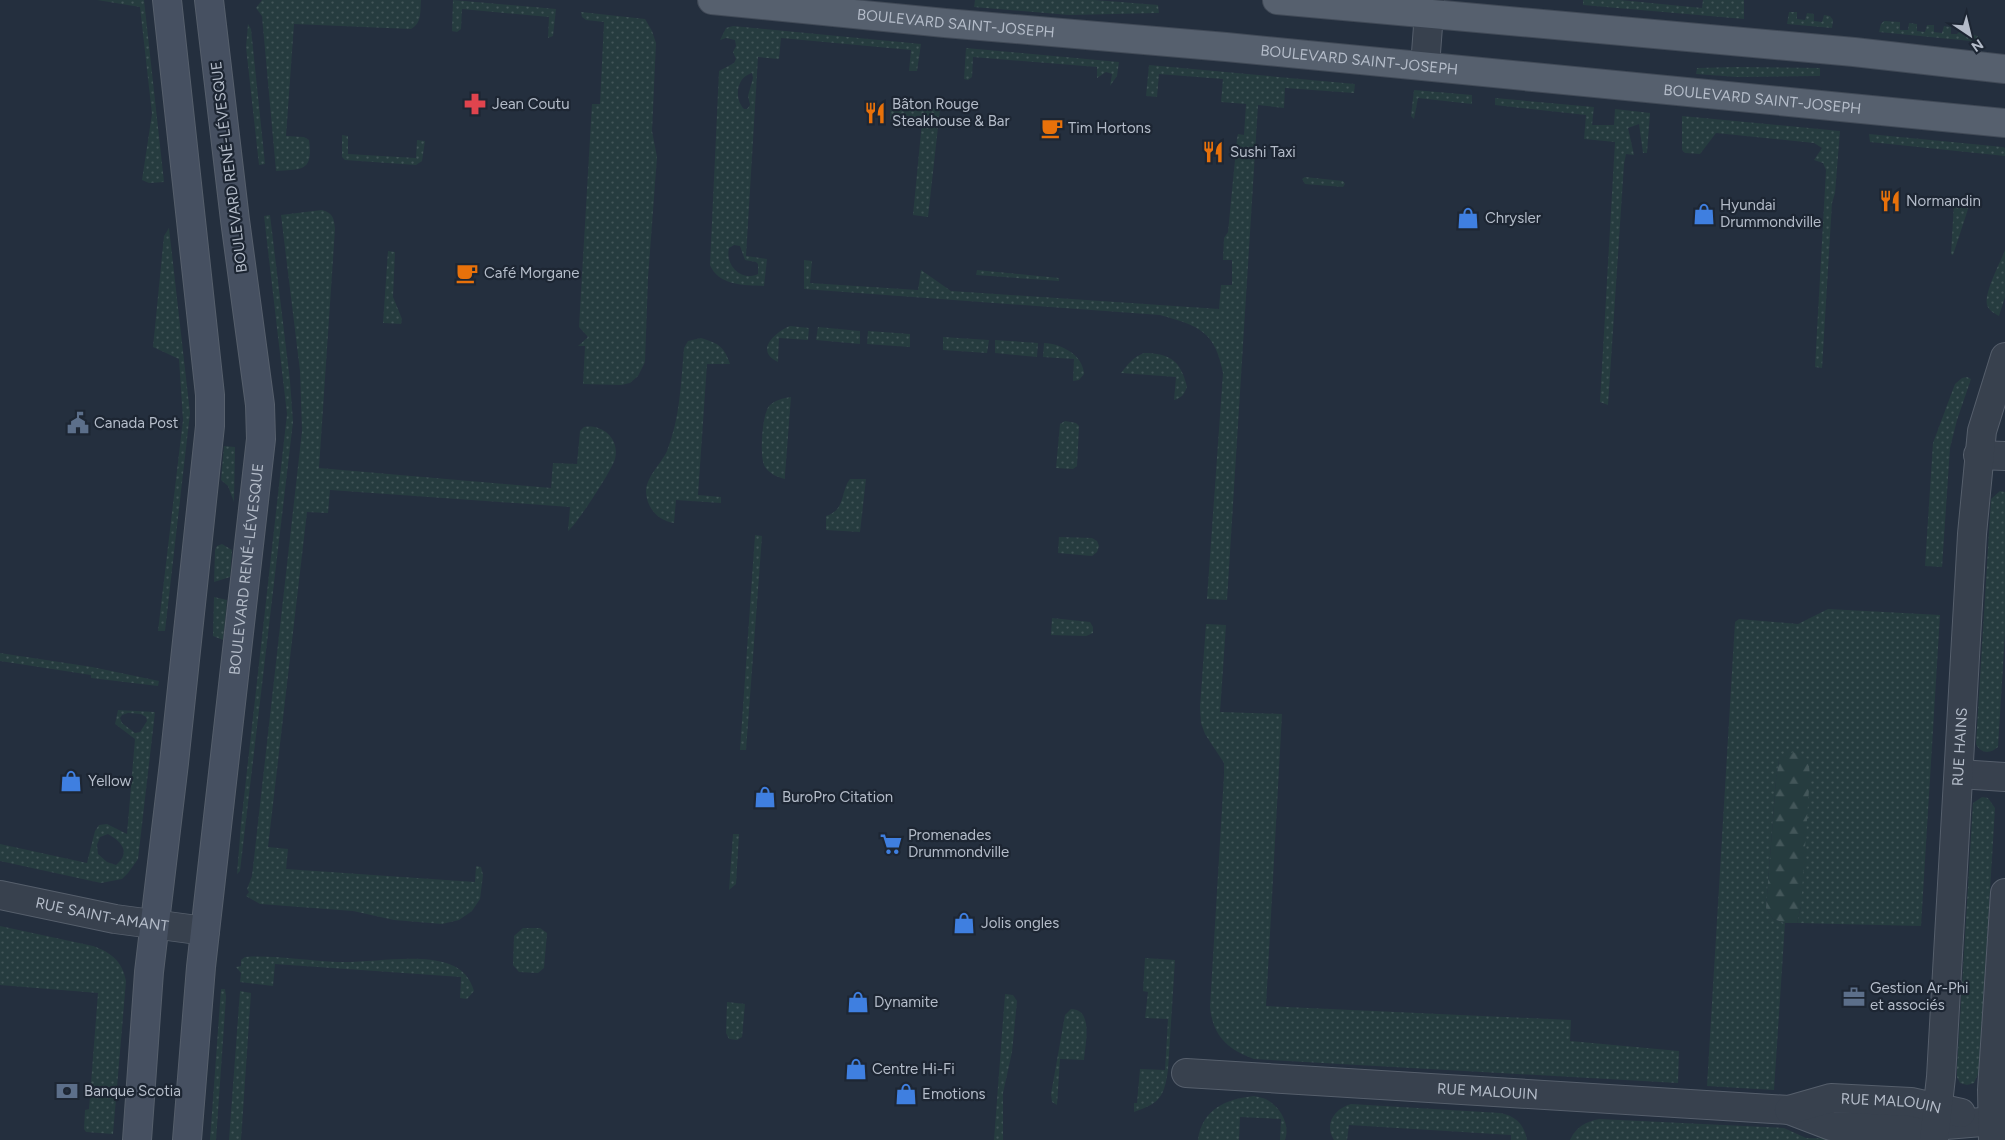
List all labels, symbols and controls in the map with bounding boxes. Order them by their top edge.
street label: BOULEVARD SAINT-JOSEPH [856,5,1055,41]
north arrow [1945,10,1995,60]
text: N [1968,35,1986,55]
street label: BOULEVARD SAINT-JOSEPH [1260,41,1459,79]
street label: BOULEVARD RENÉ-LÉVESQUE [207,60,251,274]
street label: BOULEVARD SAINT-JOSEPH [1663,81,1862,118]
pharmacy icon: Jean Coutu [462,91,488,117]
place label: Jean Coutu [492,95,570,113]
place label: Bâton Rouge Steakhouse & Bar [892,95,1010,130]
restaurant icon: Bâton Rouge Steakhouse & Bar [862,100,888,126]
cafe icon: Tim Hortons [1039,115,1065,141]
place label: Tim Hortons [1068,119,1151,137]
restaurant icon: Sushi Taxi [1200,139,1226,165]
place label: Sushi Taxi [1230,143,1296,161]
restaurant icon: Normandin [1877,188,1903,214]
place label: Normandin [1906,192,1981,210]
place label: Hyundai Drummondville [1720,196,1821,231]
shop icon: Hyundai Drummondville [1691,201,1717,227]
shop icon: Chrysler [1455,205,1481,231]
place label: Chrysler [1485,209,1541,227]
cafe icon: Café Morgane [454,260,480,286]
place label: Café Morgane [484,264,579,282]
public building icon: Canada Post [65,410,91,436]
place label: Canada Post [94,414,179,432]
street label: BOULEVARD RENÉ-LÉVESQUE [225,462,267,676]
street label: RUE HAINS [1949,707,1971,787]
shop icon: Yellow [58,768,84,794]
place label: Yellow [88,772,131,790]
shop icon: BuroPro Citation [752,784,778,810]
place label: BuroPro Citation [782,788,893,806]
place label: Promenades Drummondville [908,826,1009,861]
supermarket icon: Promenades Drummondville [878,831,904,857]
street label: RUE SAINT-AMANT [34,894,171,935]
shop icon: Jolis ongles [951,910,977,936]
place label: Jolis ongles [981,914,1059,932]
place label: Gestion Ar-Phi et associés [1870,979,1969,1014]
office icon: Gestion Ar-Phi et associés [1841,984,1867,1010]
shop icon: Dynamite [845,989,871,1015]
place label: Dynamite [874,993,938,1011]
shop icon: Centre Hi-Fi [843,1056,869,1082]
place label: Centre Hi-Fi [872,1060,955,1078]
bank icon: Banque Scotia [54,1078,80,1104]
street label: RUE MALOUIN [1437,1079,1538,1104]
shop icon: Emotions [893,1081,919,1107]
place label: Banque Scotia [84,1082,181,1100]
place label: Emotions [922,1085,986,1103]
street label: RUE MALOUIN [1840,1090,1943,1117]

